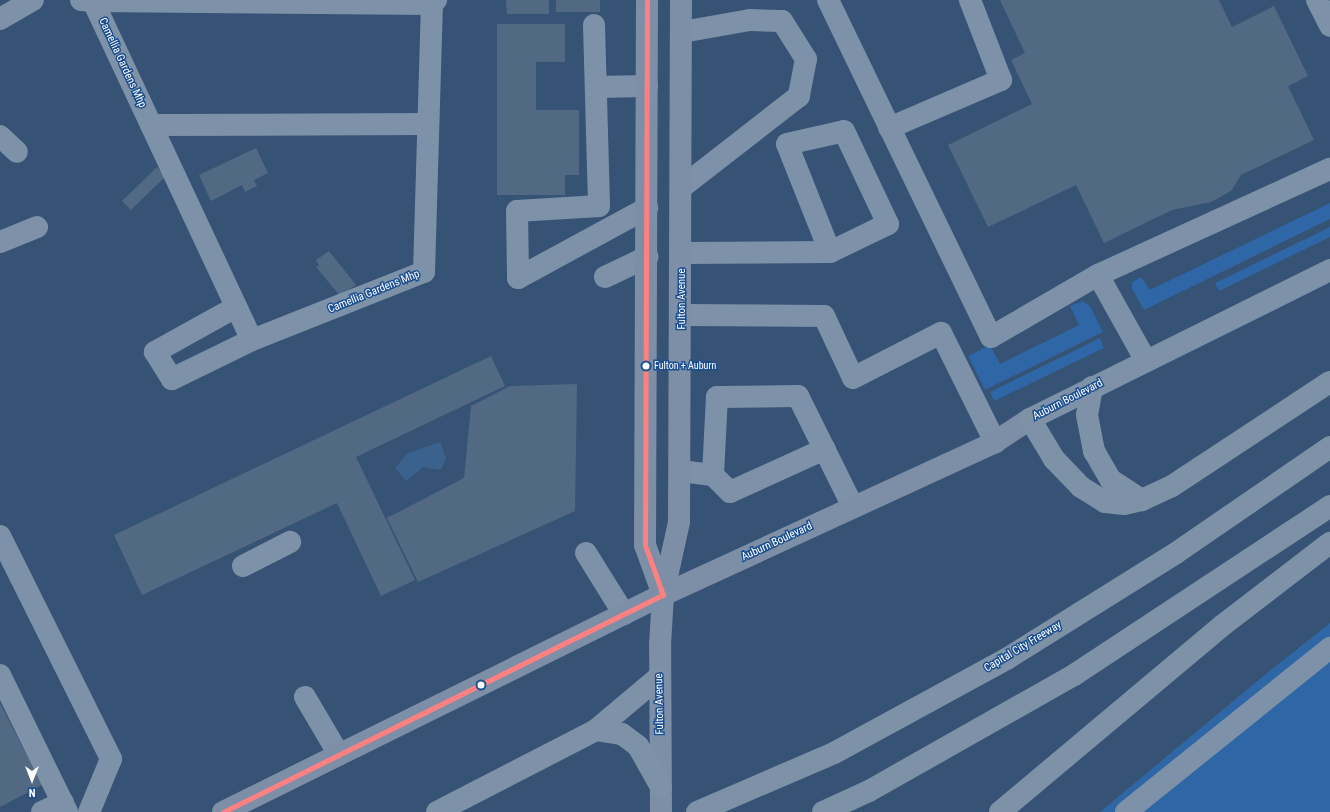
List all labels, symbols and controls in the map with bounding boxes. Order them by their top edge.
street label: Camellia Gardens Mhp [95,16,149,110]
street label: Camellia Gardens Mhp [326,268,422,316]
street label: Fulton Avenue [675,268,689,330]
place label: Fulton + Auburn [654,360,716,372]
marker: Fulton + Auburn [641,361,651,371]
street label: Auburn Boulevard [1031,377,1105,423]
street label: Auburn Boulevard [739,520,815,564]
street label: Capital City Freeway [982,619,1064,675]
street label: Fulton Avenue [653,673,667,735]
unlabelled marker [476,680,486,690]
north arrow [12,760,52,800]
text: N [29,786,35,799]

